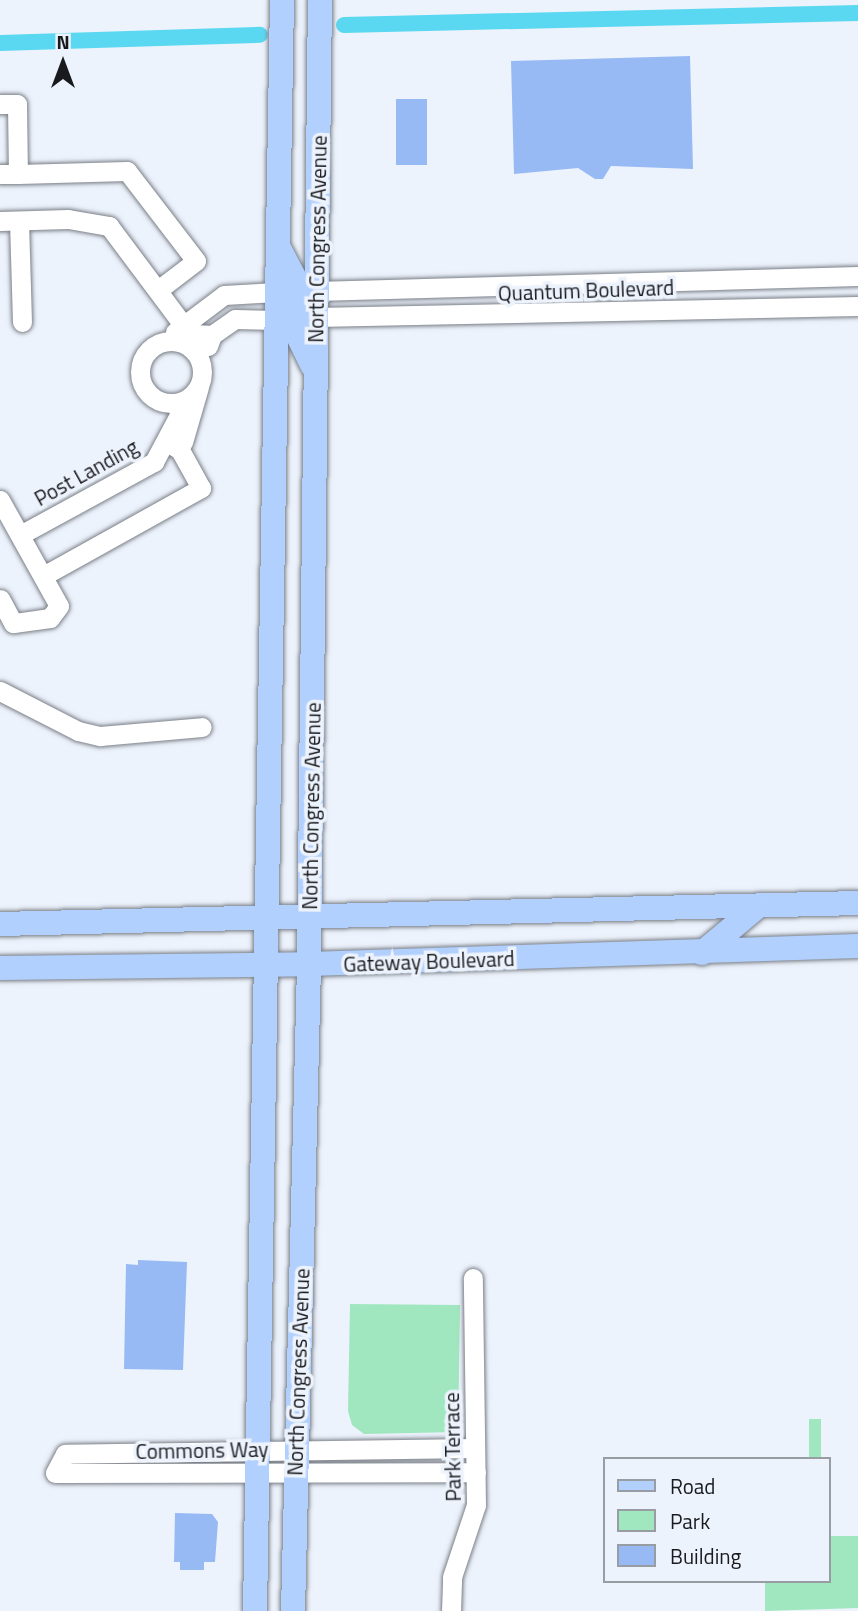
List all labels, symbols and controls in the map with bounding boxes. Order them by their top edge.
text: N [56,27,70,56]
north arrow [28,28,98,98]
street label: North Congress Avenue [303,135,331,343]
street label: Quantum Boulevard [497,274,675,306]
street label: Post Landing [30,433,142,511]
street label: North Congress Avenue [297,702,325,910]
street label: Gateway Boulevard [343,945,515,977]
street label: North Congress Avenue [282,1268,314,1476]
street label: Park Terrace [438,1392,466,1502]
street label: Commons Way [135,1436,269,1464]
legend [602,1457,830,1583]
text: Road [670,1470,715,1502]
text: Park [670,1505,710,1537]
text: Building [670,1540,741,1572]

